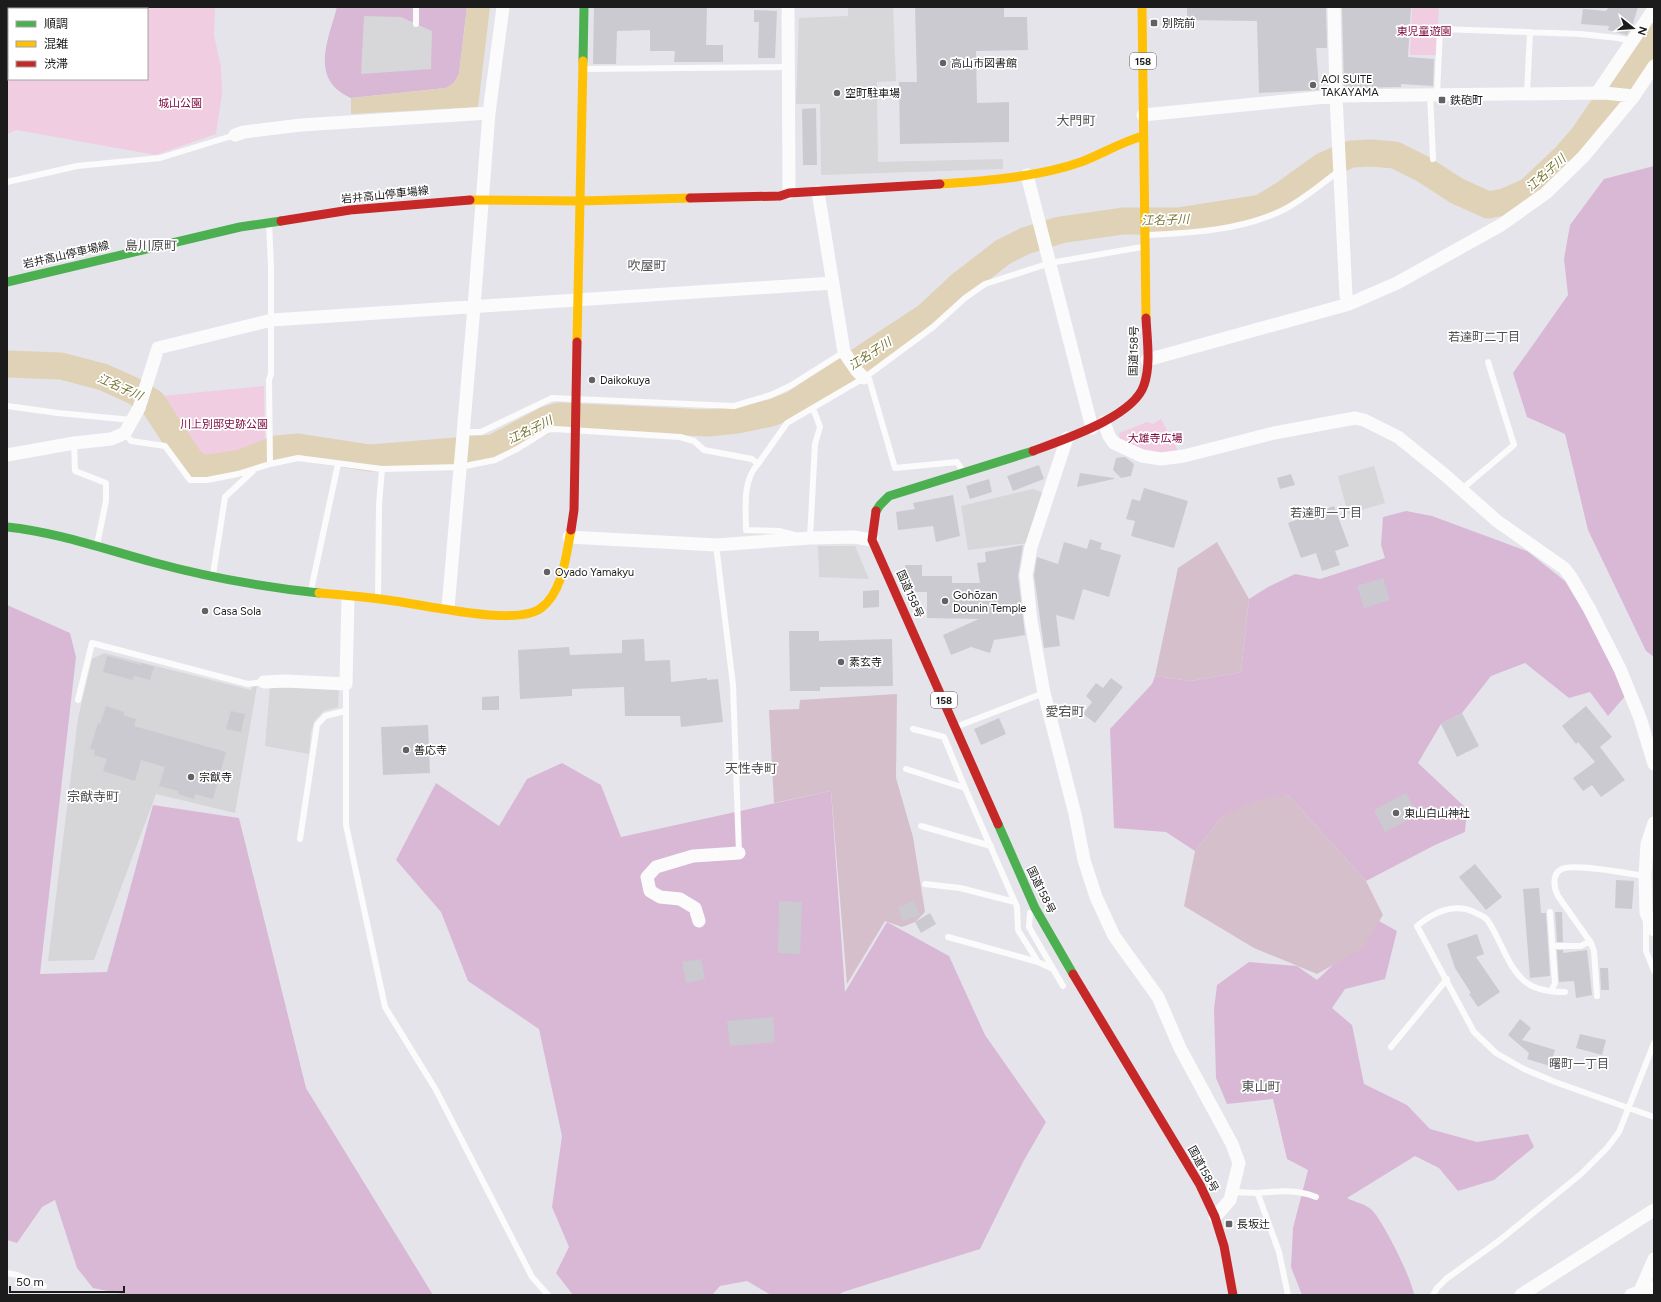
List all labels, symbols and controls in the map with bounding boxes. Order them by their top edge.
legend [8,8,148,80]
north arrow [1613,8,1653,48]
text: 順調 [44,17,68,31]
place label: 別院前 [1162,17,1195,30]
marker: 別院前 [1149,18,1159,28]
park label: 東児童遊園 [1397,25,1452,38]
text: N [1635,25,1650,37]
text: 混雑 [44,37,68,51]
road number: 158 [1130,53,1156,69]
text: 渋滞 [44,57,68,71]
place label: 高山市図書館 [951,57,1017,70]
marker: 高山市図書館 [938,58,948,68]
place label: AOI SUITE TAKAYAMA [1321,73,1379,99]
marker: AOI SUITE TAKAYAMA [1308,80,1318,90]
place label: 空町駐車場 [845,87,900,100]
marker: 空町駐車場 [832,88,842,98]
place label: 鉄砲町 [1450,94,1483,107]
marker: 鉄砲町 [1437,95,1447,105]
park label: 城山公園 [158,97,202,110]
district label: 大門町 [1056,113,1096,128]
water label: 江名子川 [1523,150,1570,194]
street label: 岩井高山停車場線 [341,184,429,206]
water label: 江名子川 [1141,212,1191,228]
district label: 島川原町 [125,238,177,253]
street label: 岩井高山停車場線 [22,239,110,271]
district label: 吹屋町 [627,258,667,273]
street label: 国道158号 [1127,326,1141,376]
district label: 若達町二丁目 [1448,330,1520,344]
water label: 江名子川 [846,334,896,373]
water label: 江名子川 [95,371,147,404]
place label: Daikokuya [600,374,650,387]
marker: Daikokuya [587,375,597,385]
water label: 江名子川 [505,412,556,447]
park label: 川上別邸史跡公園 [180,418,268,431]
park label: 大雄寺広場 [1128,432,1183,445]
district label: 若達町一丁目 [1290,506,1362,520]
place label: Oyado Yamakyu [555,566,634,579]
marker: Oyado Yamakyu [542,567,552,577]
street label: 国道158号 [894,568,926,620]
place label: Gohōzan Dounin Temple [953,589,1026,615]
marker: Gohōzan Dounin Temple [940,596,950,606]
place label: Casa Sola [213,605,261,618]
marker: Casa Sola [200,606,210,616]
place label: 素玄寺 [849,656,882,669]
marker: 素玄寺 [836,657,846,667]
road number: 158 [931,692,957,708]
district label: 愛宕町 [1045,704,1085,719]
place label: 善応寺 [414,744,447,757]
marker: 善応寺 [401,745,411,755]
district label: 天性寺町 [725,761,777,776]
place label: 宗猷寺 [199,771,232,784]
marker: 宗猷寺 [186,772,196,782]
district label: 宗猷寺町 [67,789,119,804]
place label: 東山白山神社 [1404,807,1470,820]
marker: 東山白山神社 [1391,808,1401,818]
street label: 国道158号 [1024,864,1058,916]
district label: 曙町一丁目 [1549,1057,1609,1071]
district label: 東山町 [1241,1079,1281,1094]
street label: 国道158号 [1185,1144,1221,1194]
place label: 長坂辻 [1237,1218,1270,1231]
marker: 長坂辻 [1224,1219,1234,1229]
scale bar [10,1268,124,1294]
text: 50 m [16,1275,44,1289]

